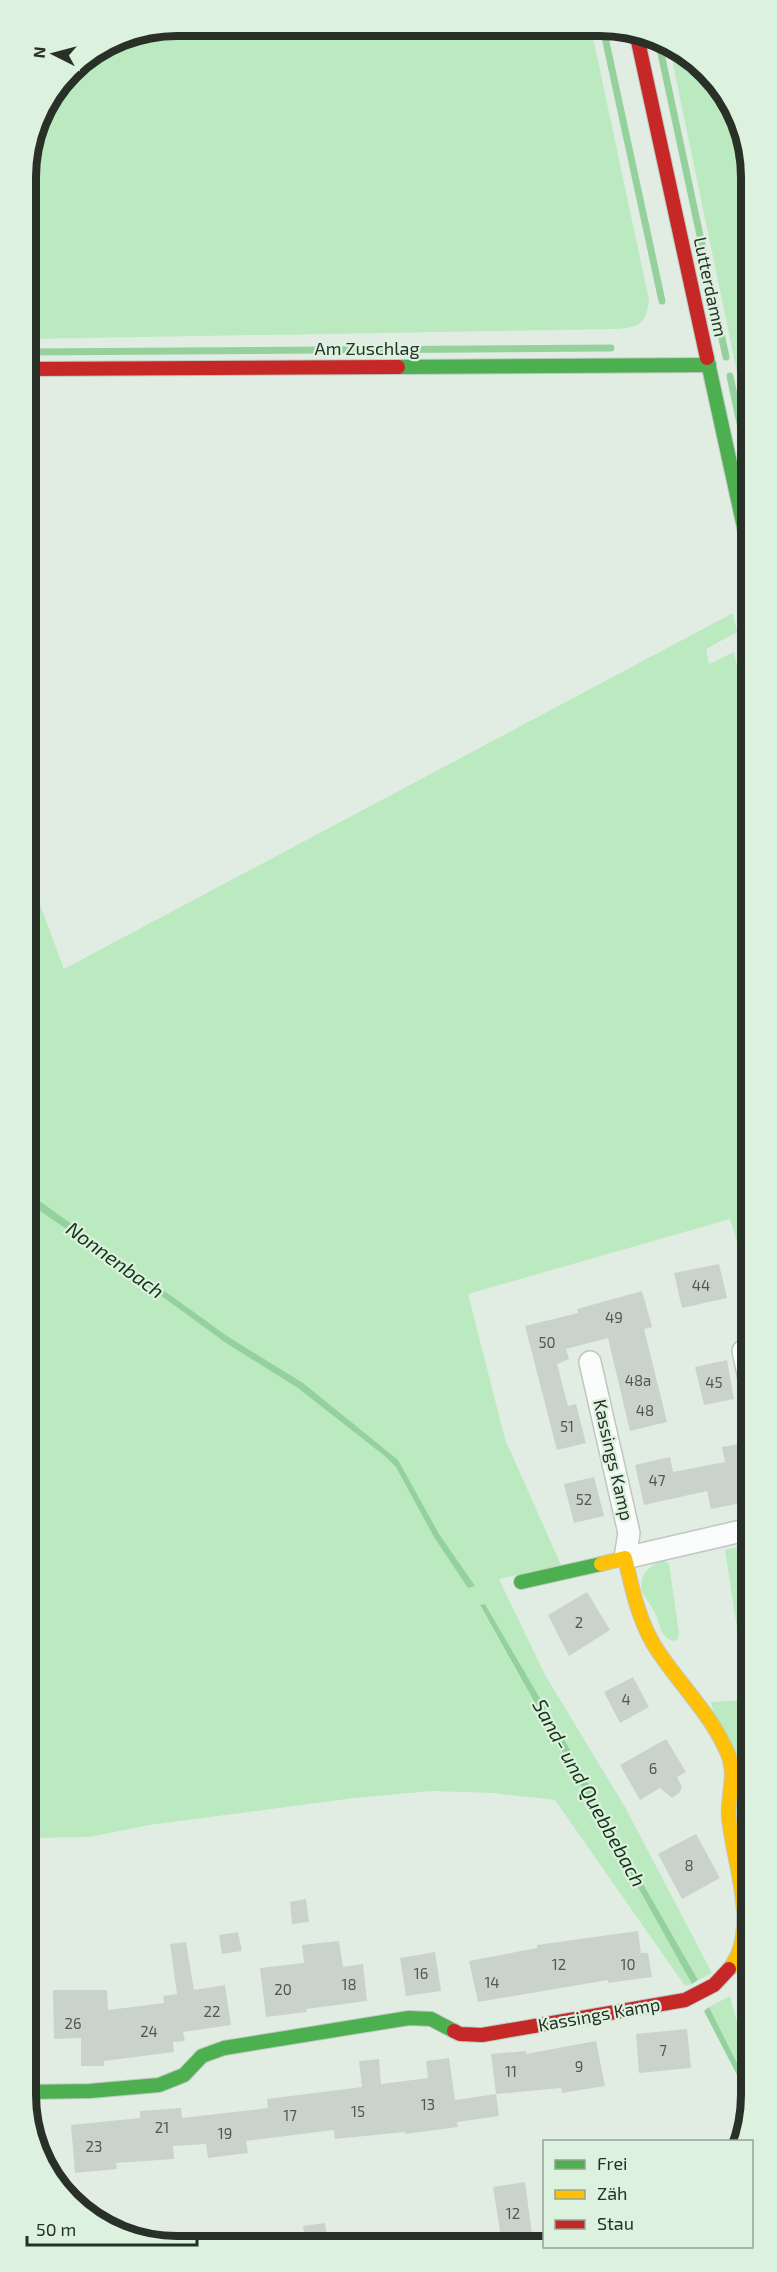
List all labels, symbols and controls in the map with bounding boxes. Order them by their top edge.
north arrow [24,24,84,84]
text: N [29,46,49,59]
street label: Lutterdamm [690,235,732,339]
street label: Am Zuschlag [314,337,420,359]
water label: Nonnenbach [62,1216,169,1303]
house number: 44 [692,1276,710,1294]
house number: 49 [605,1308,623,1326]
house number: 50 [538,1333,556,1351]
house number: 48a [625,1371,651,1389]
house number: 45 [705,1373,723,1391]
street label: Kassings Kamp [589,1397,639,1523]
house number: 48 [636,1401,654,1419]
house number: 51 [560,1417,574,1435]
house number: 47 [649,1471,666,1489]
house number: 52 [576,1490,592,1508]
house number: 2 [575,1613,583,1631]
house number: 4 [621,1690,631,1708]
water label: Sand- und Quebbebach [528,1694,652,1891]
house number: 6 [649,1759,657,1777]
house number: 8 [684,1856,694,1874]
house number: 12 [552,1955,566,1973]
house number: 10 [620,1955,636,1973]
house number: 16 [414,1964,428,1982]
house number: 14 [484,1973,500,1991]
house number: 18 [341,1975,357,1993]
house number: 20 [274,1980,292,1998]
street label: Kassings Kamp [536,1992,662,2036]
house number: 22 [204,2002,220,2020]
house number: 26 [64,2014,82,2032]
house number: 24 [140,2022,158,2040]
house number: 7 [659,2041,667,2059]
house number: 9 [575,2057,583,2075]
house number: 11 [505,2062,517,2080]
house number: 13 [421,2095,435,2113]
house number: 15 [351,2102,365,2120]
house number: 17 [283,2106,297,2124]
house number: 21 [155,2118,169,2136]
house number: 19 [218,2124,232,2142]
house number: 23 [86,2137,102,2155]
legend [543,2140,753,2248]
text: Frei [597,2152,628,2174]
text: Zäh [597,2182,628,2204]
house number: 12 [506,2204,520,2222]
scale bar [27,2209,196,2247]
text: Stau [597,2212,634,2234]
text: 50 m [36,2218,76,2240]

